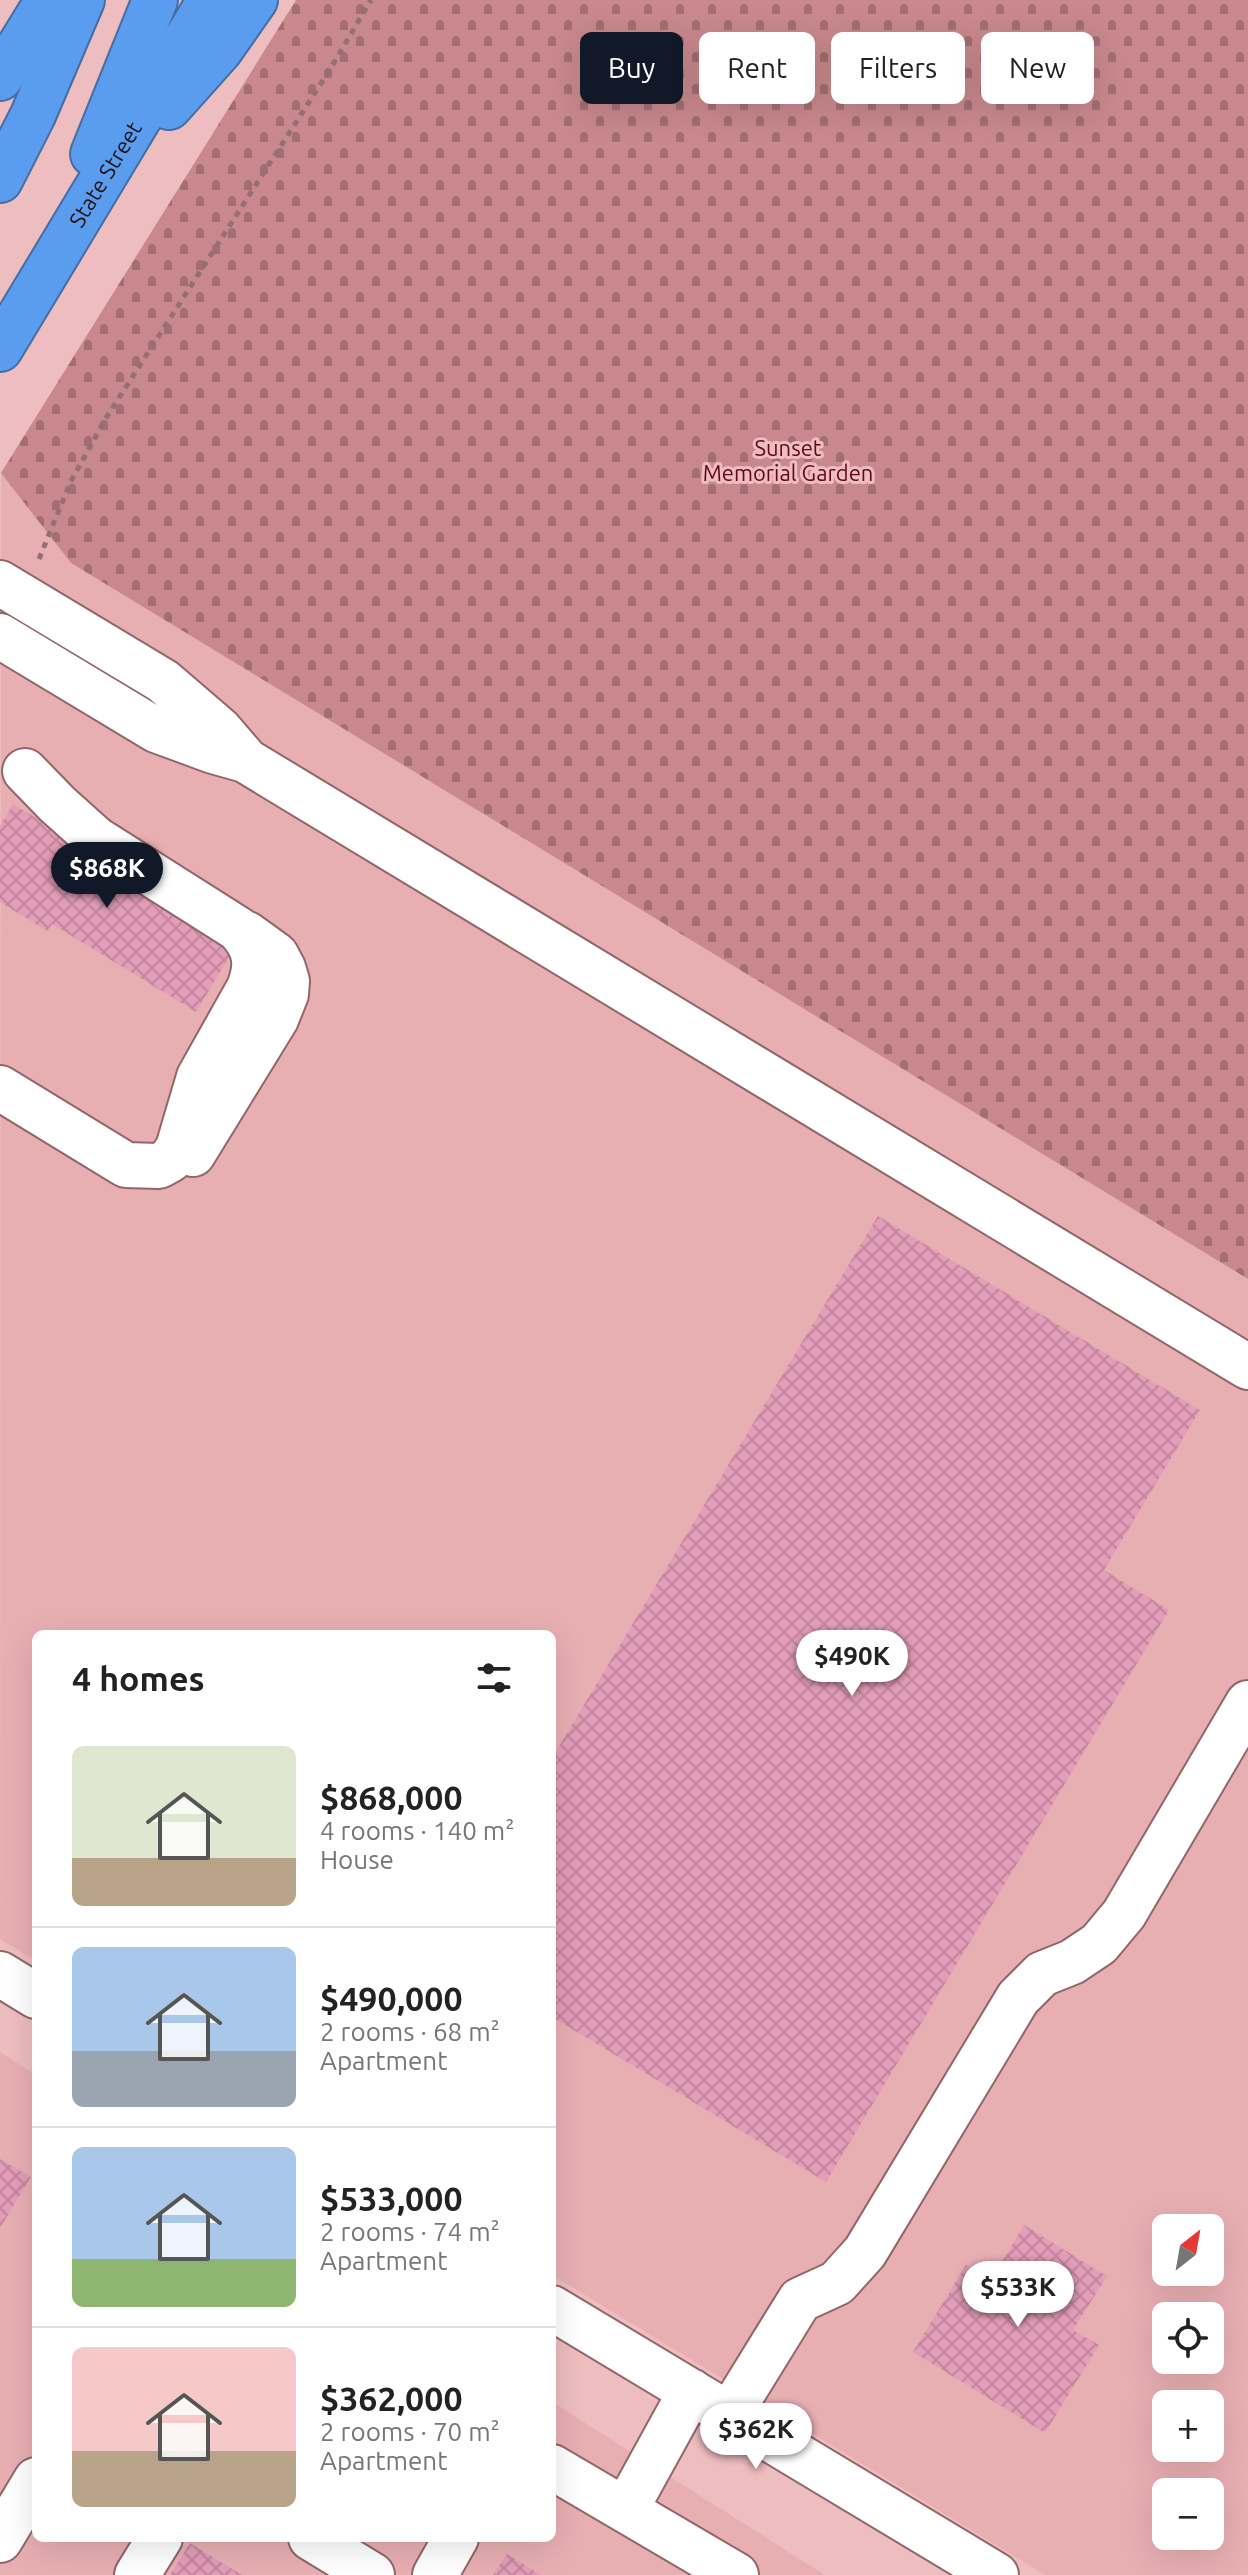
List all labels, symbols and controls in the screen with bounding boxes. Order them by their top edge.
chip: Buy [580,32,683,104]
chip: Rent [699,32,815,104]
chip: Filters [831,32,965,104]
chip: New [981,32,1094,104]
street label: State Street [63,116,146,231]
park label: Sunset Memorial Garden [703,435,873,485]
pin: $868K [51,842,163,910]
text: $868K [69,853,145,882]
pin: $490K [796,1630,908,1698]
text: $490K [814,1641,890,1670]
icon: filters [472,1656,516,1700]
text: 4 homes [72,1659,205,1697]
icon: home [136,1778,232,1874]
text: $868,000 [320,1778,463,1816]
text: 4 rooms · 140 m² [320,1816,515,1845]
text: House [320,1845,394,1874]
icon: home [136,1979,232,2075]
text: $490,000 [320,1979,463,2017]
text: 2 rooms · 68 m² [320,2017,500,2046]
text: Apartment [320,2046,447,2075]
icon: home [136,2179,232,2275]
text: $533,000 [320,2179,463,2217]
north arrow [1152,2214,1224,2286]
map controls [1152,2214,1224,2550]
text: 2 rooms · 74 m² [320,2217,500,2246]
text: Apartment [320,2246,447,2275]
pin: $533K [962,2261,1074,2329]
text: $533K [980,2272,1056,2301]
button: locate [1152,2302,1224,2374]
icon: home [136,2379,232,2475]
text: $362,000 [320,2379,463,2417]
button: + [1152,2390,1224,2462]
pin: $362K [700,2403,812,2471]
text: $362K [718,2414,794,2443]
text: 2 rooms · 70 m² [320,2417,500,2446]
text: Apartment [320,2446,447,2475]
button: − [1152,2478,1224,2550]

